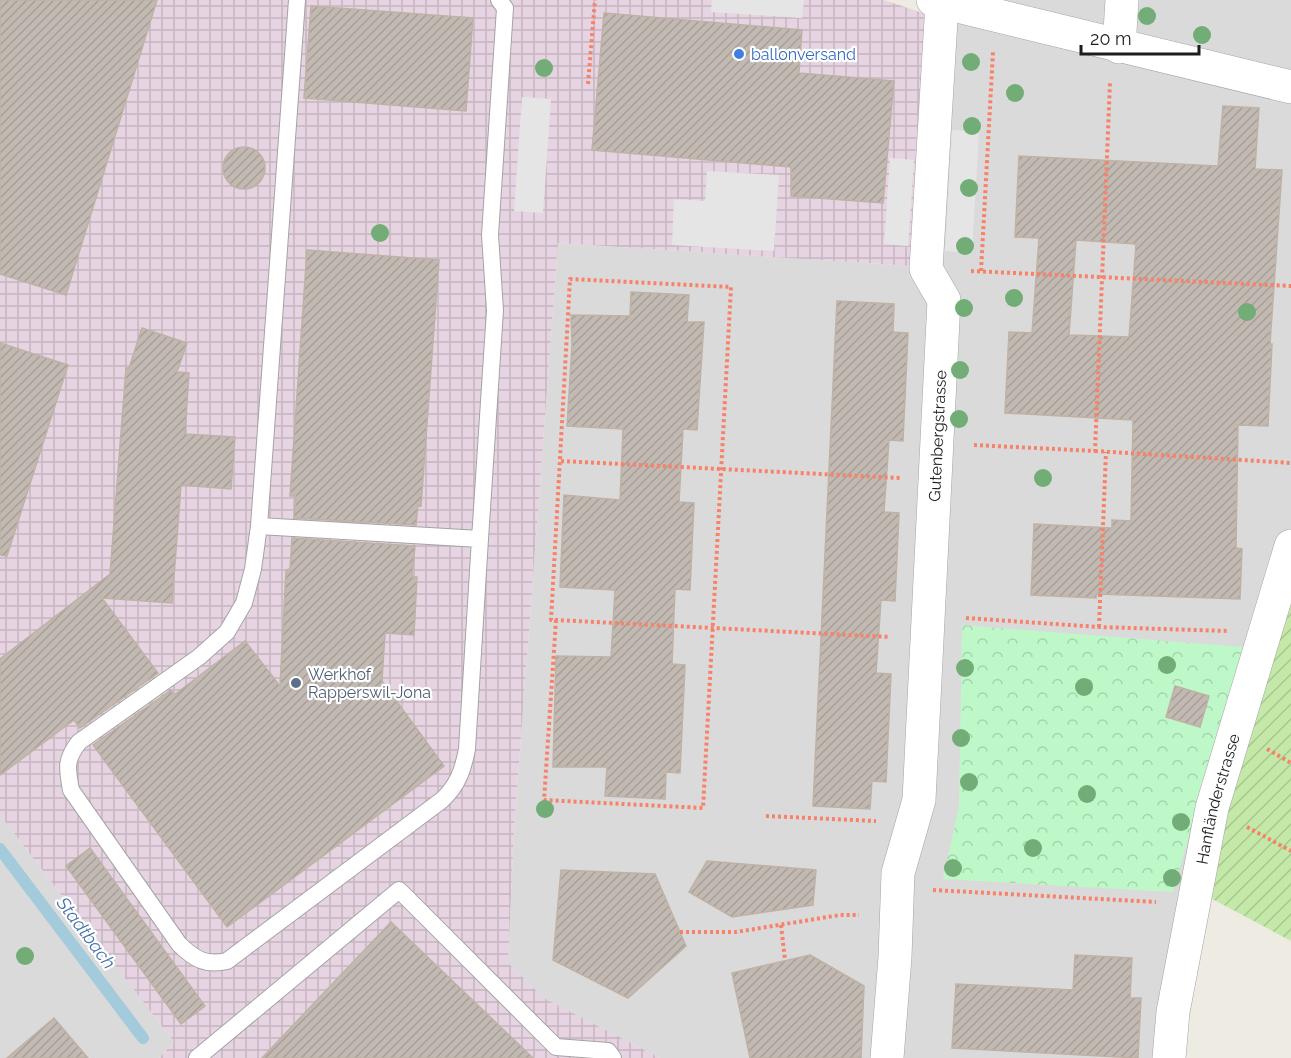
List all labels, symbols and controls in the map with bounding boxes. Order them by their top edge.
scale bar [1081,18,1200,56]
text: 20 m [1090,28,1132,49]
place label: ballonversand [751,45,856,64]
marker: ballonversand [732,47,746,61]
street label: Gutenbergstrasse [925,369,950,502]
place label: Werkhof Rapperswil-Jona [308,665,431,702]
marker: Werkhof Rapperswil-Jona [289,676,303,690]
street label: Hanfländerstrasse [1192,731,1244,866]
water label: Stadtbach [52,892,120,973]

